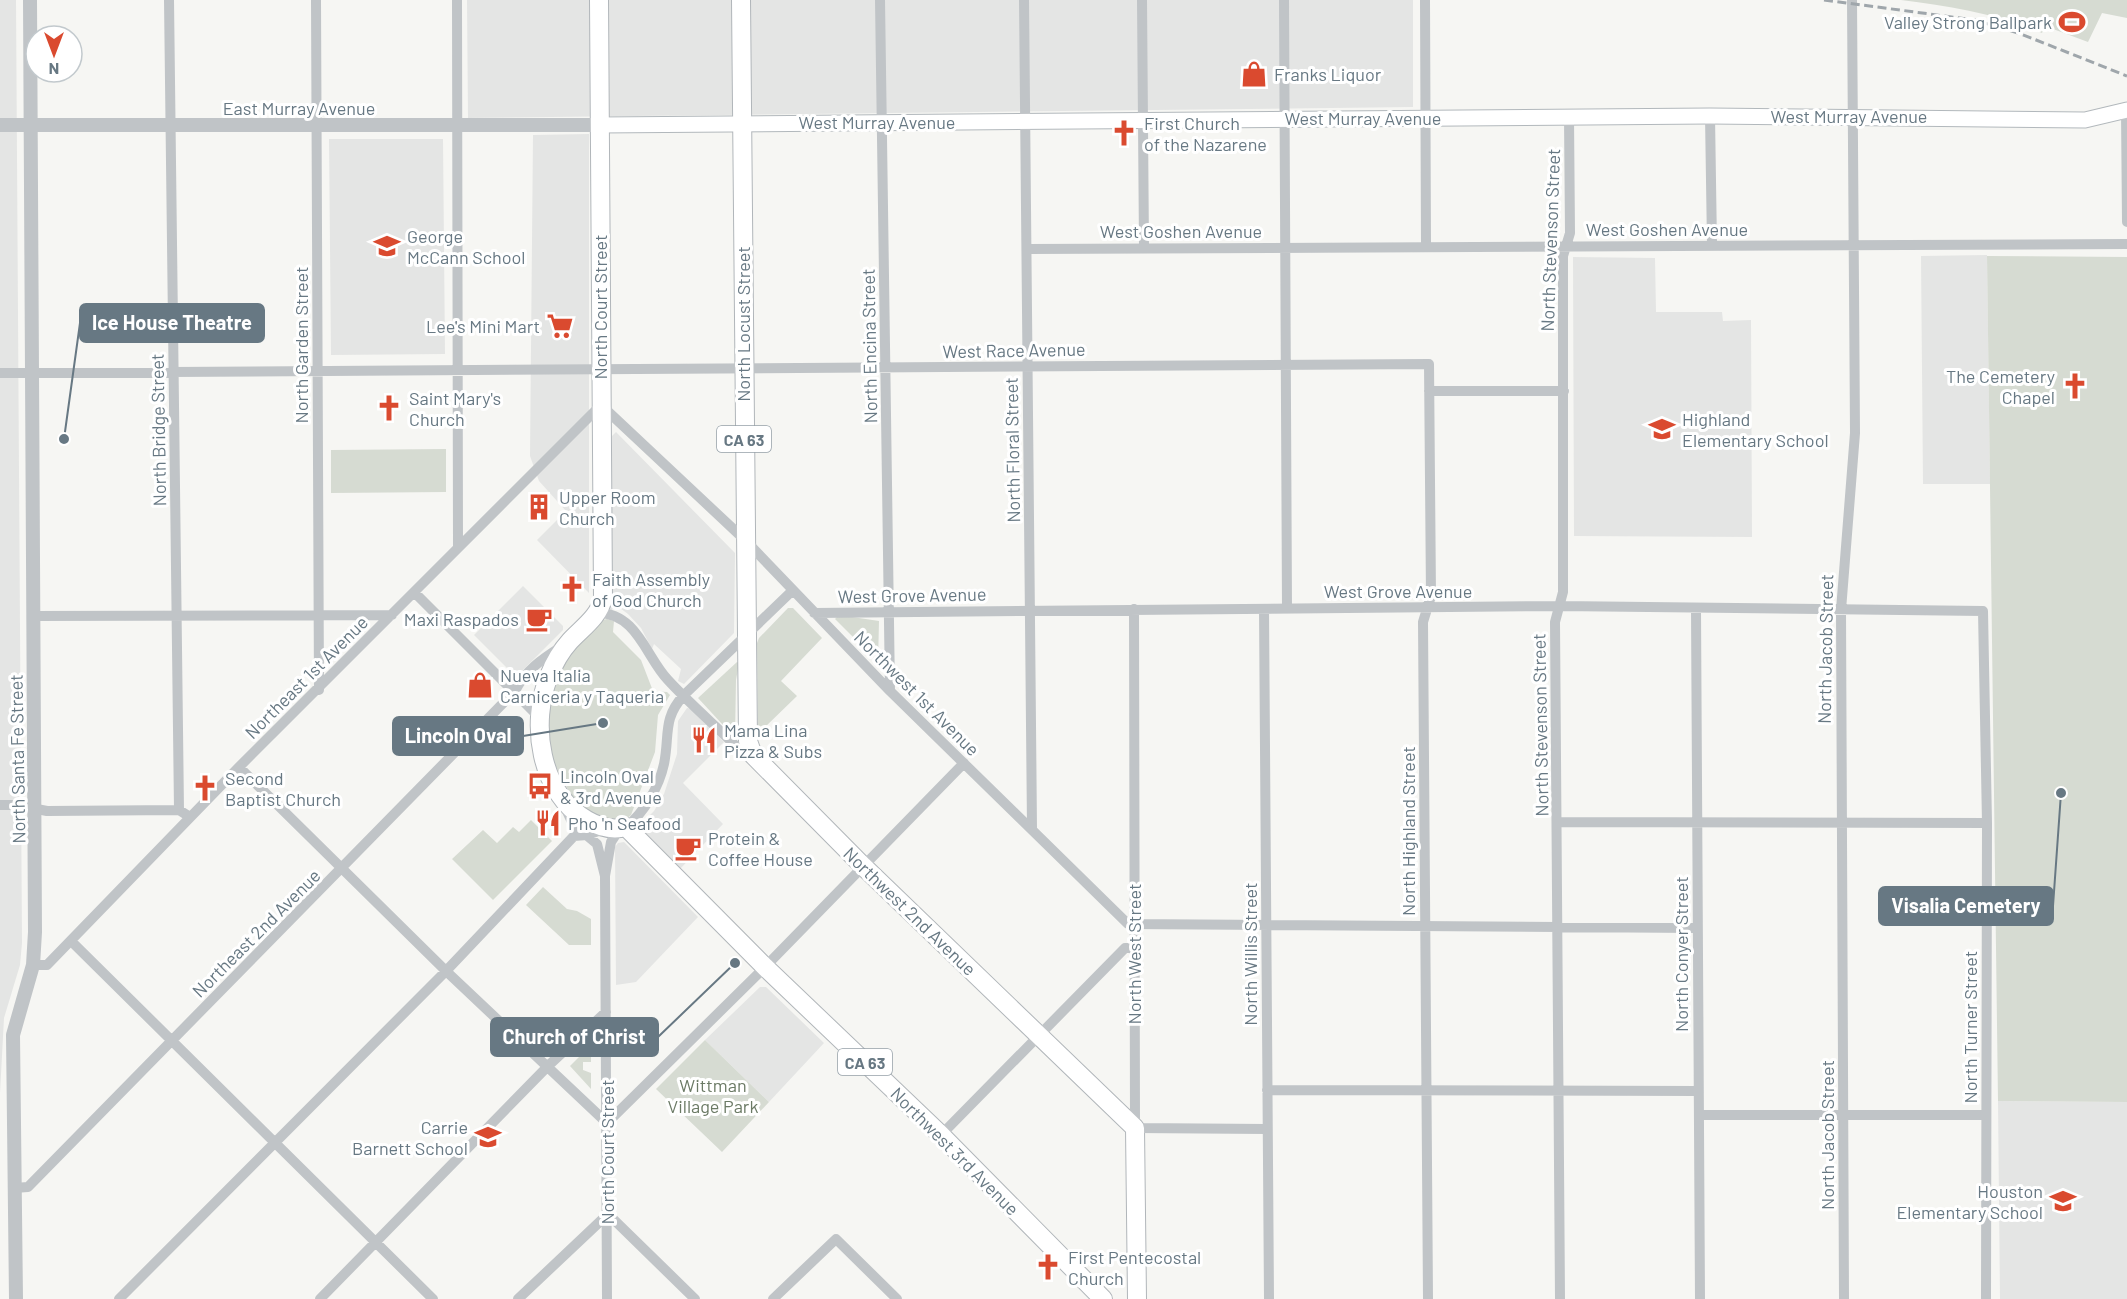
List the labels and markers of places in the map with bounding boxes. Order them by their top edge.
sports icon: Valley Strong Ballpark [2057,7,2087,37]
place label: Valley Strong Ballpark [1884,11,2052,33]
shop icon: Franks Liquor [1239,59,1269,89]
place label: Franks Liquor [1274,63,1382,85]
place label: First Church of the Nazarene [1144,112,1267,155]
church icon: First Church of the Nazarene [1109,118,1139,148]
place label: George McCann School [407,225,525,268]
school or university icon: George McCann School [372,231,402,261]
callout: Ice House Theatre [80,304,264,342]
supermarket icon: Lee's Mini Mart [545,311,575,341]
place label: Lee's Mini Mart [426,315,540,337]
place label: The Cemetery Chapel [1946,365,2055,408]
church icon: The Cemetery Chapel [2060,371,2090,401]
place label: Saint Mary's Church [409,387,501,430]
church icon: Saint Mary's Church [374,393,404,423]
place label: Highland Elementary School [1682,408,1829,451]
school or university icon: Highland Elementary School [1647,414,1677,444]
place label: Upper Room Church [559,486,656,529]
building icon: Upper Room Church [524,492,554,522]
place label: Faith Assembly of God Church [592,568,710,611]
church icon: Faith Assembly of God Church [557,574,587,604]
cafe icon: Maxi Raspados [524,604,554,634]
place label: Maxi Raspados [404,608,519,630]
place label: Nueva Italia Carniceria y Taqueria [500,664,664,707]
shop icon: Nueva Italia Carniceria y Taqueria [465,670,495,700]
callout: Lincoln Oval [393,717,523,755]
place label: Mama Lina Pizza & Subs [724,719,822,762]
restaurant icon: Mama Lina Pizza & Subs [689,725,719,755]
place label: Lincoln Oval & 3rd Avenue [560,765,662,808]
place label: Second Baptist Church [225,767,341,810]
bus stop icon: Lincoln Oval & 3rd Avenue [525,771,555,801]
church icon: Second Baptist Church [190,773,220,803]
restaurant icon: Pho 'n Seafood [533,808,563,838]
place label: Pho 'n Seafood [568,812,681,834]
place label: Protein & Coffee House [708,827,813,870]
cafe icon: Protein & Coffee House [673,833,703,863]
callout: Visalia Cemetery [1879,887,2053,925]
callout: Church of Christ [491,1018,658,1056]
place label: Carrie Barnett School [352,1116,468,1159]
school or university icon: Carrie Barnett School [473,1122,503,1152]
place label: Houston Elementary School [1896,1180,2043,1223]
school or university icon: Houston Elementary School [2048,1186,2078,1216]
place label: First Pentecostal Church [1068,1246,1201,1289]
church icon: First Pentecostal Church [1033,1252,1063,1282]

